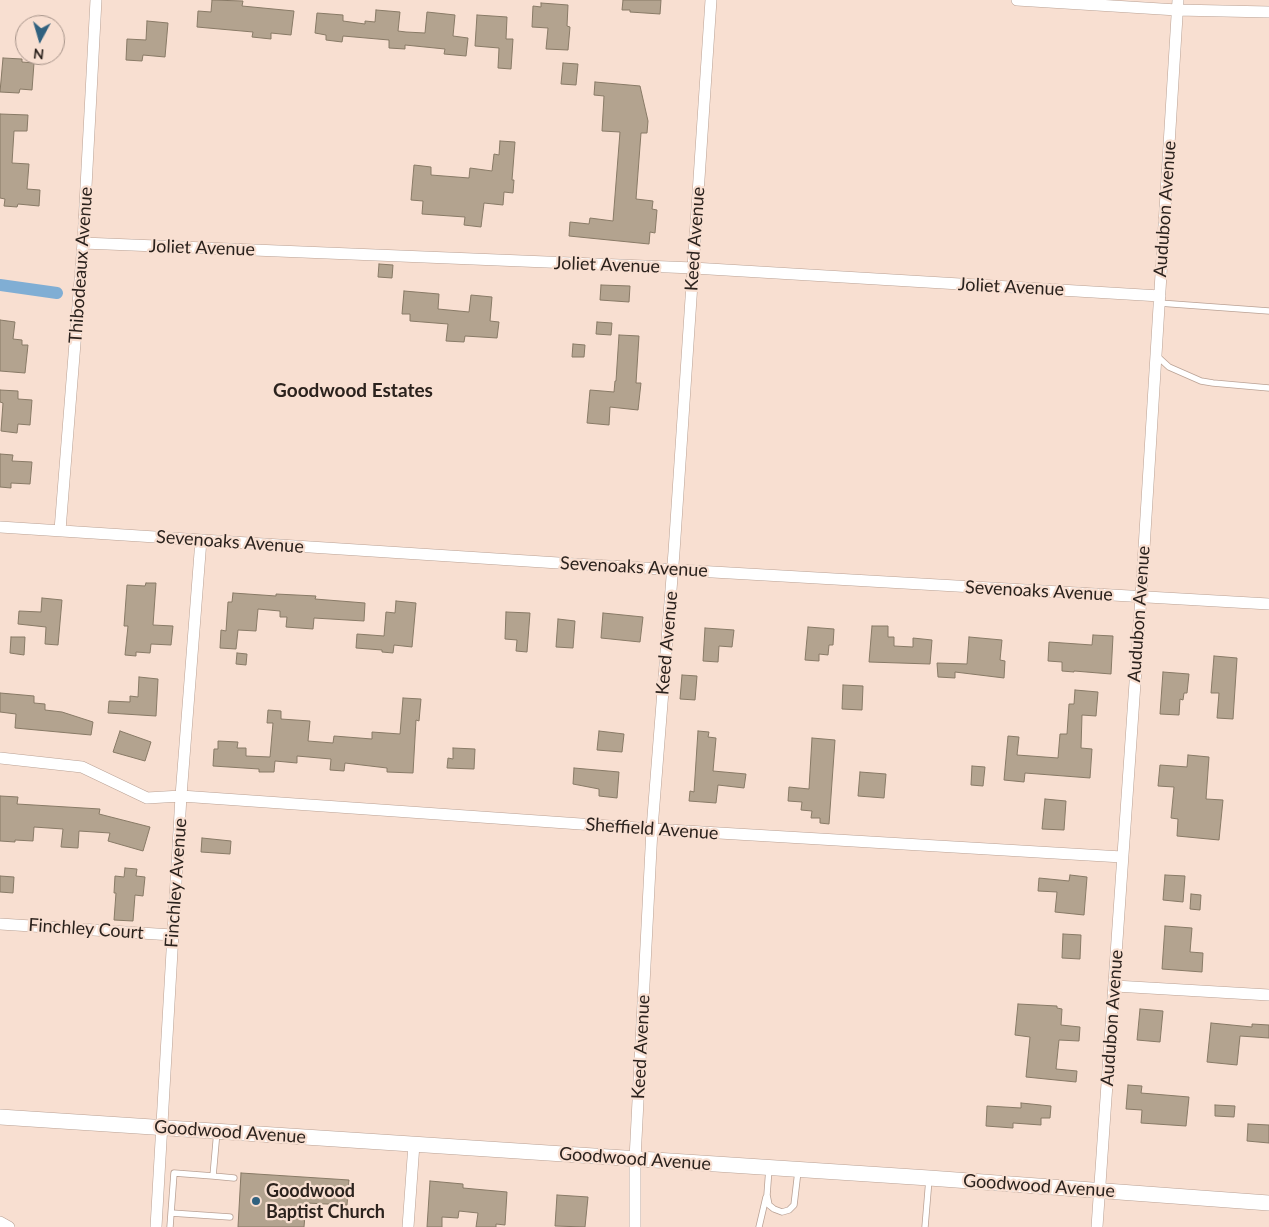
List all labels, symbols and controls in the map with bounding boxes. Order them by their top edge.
north arrow [15,15,65,65]
text: N [32,45,45,63]
street label: Audubon Avenue [1149,140,1181,278]
street label: Thibodeaux Avenue [65,186,97,344]
street label: Keed Avenue [681,186,709,292]
street label: Joliet Avenue [149,235,255,261]
street label: Joliet Avenue [554,252,660,278]
street label: Joliet Avenue [957,273,1065,301]
district label: Goodwood Estates [273,380,433,402]
street label: Sevenoaks Avenue [155,526,305,558]
street label: Audubon Avenue [1123,545,1155,683]
street label: Sevenoaks Avenue [560,552,708,582]
street label: Sevenoaks Avenue [965,576,1113,606]
street label: Keed Avenue [652,590,682,696]
street label: Sheffield Avenue [585,814,719,844]
street label: Finchley Avenue [161,817,191,949]
street label: Finchley Court [28,914,144,944]
street label: Audubon Avenue [1096,949,1128,1087]
street label: Keed Avenue [627,994,655,1100]
street label: Goodwood Avenue [153,1116,307,1148]
street label: Goodwood Avenue [558,1143,712,1175]
street label: Goodwood Avenue [962,1170,1116,1202]
place label: Goodwood Baptist Church [266,1180,385,1222]
marker: Goodwood Baptist Church [250,1195,262,1207]

